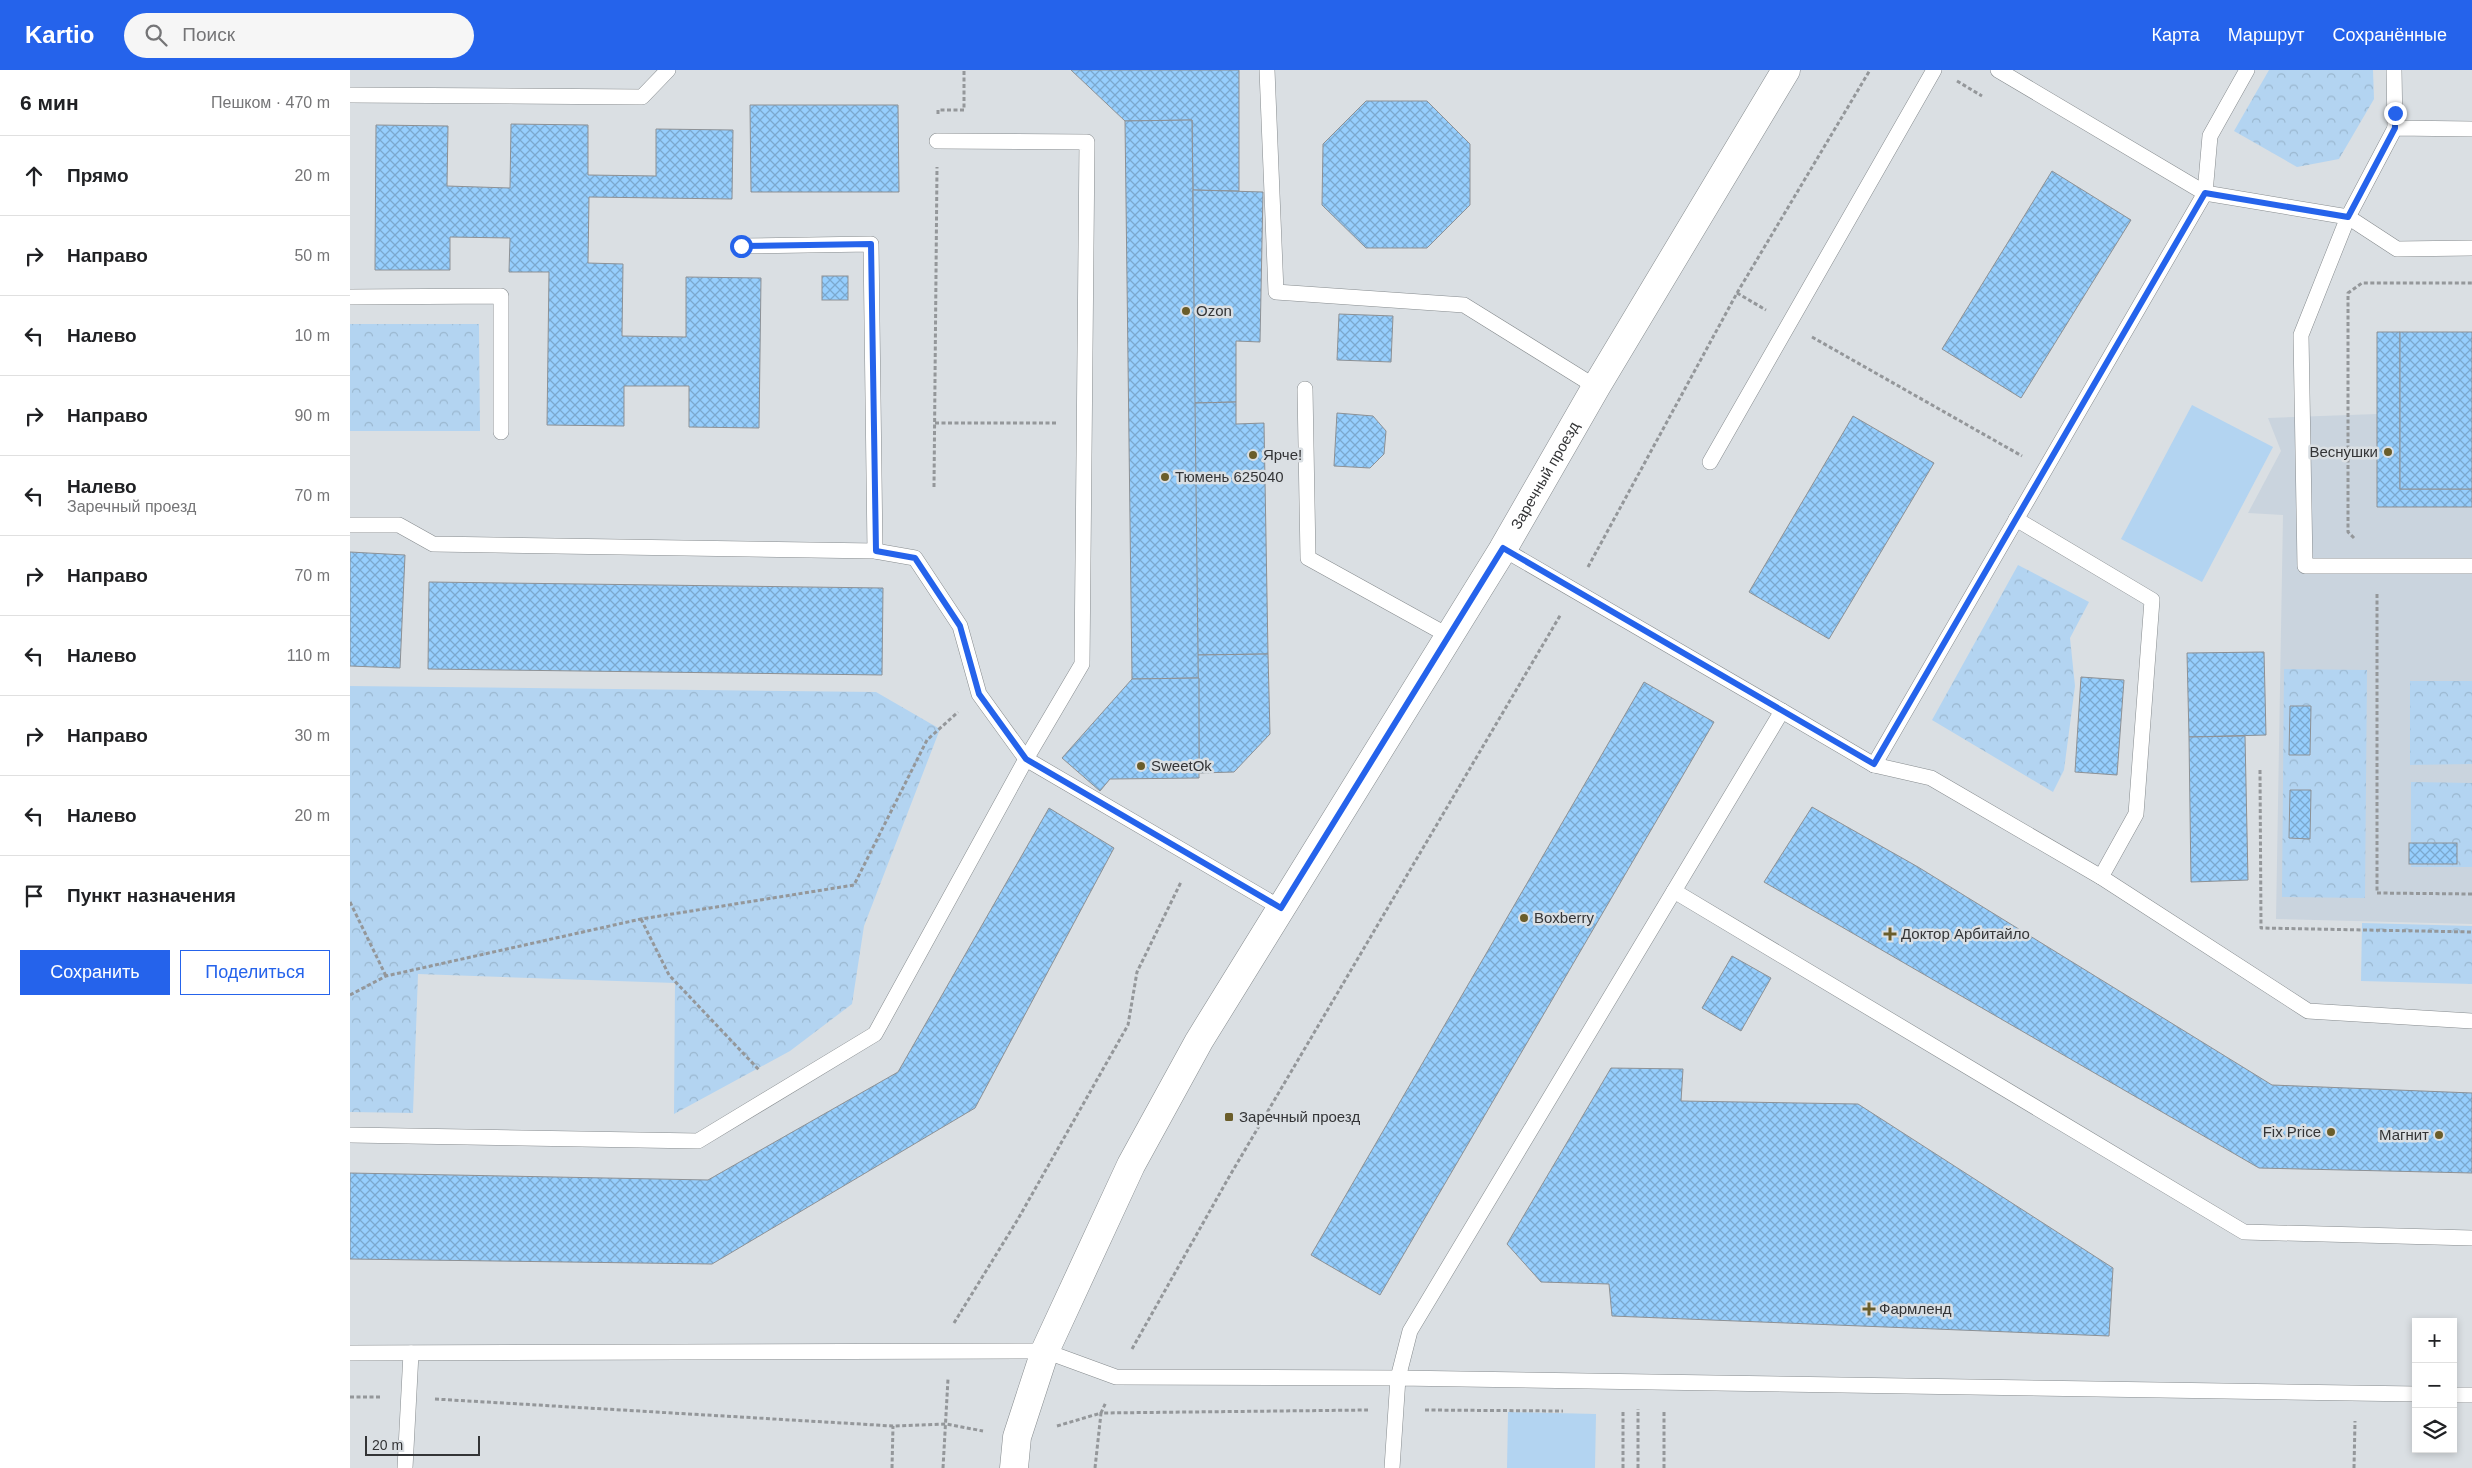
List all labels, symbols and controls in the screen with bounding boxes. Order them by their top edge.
search box [124,13,474,58]
text: Kartio [25,21,94,48]
icon: search [142,21,170,49]
text: Поиск [182,24,235,45]
text: Карта [2152,25,2200,45]
text: Маршрут [2228,25,2304,45]
text: Сохранённые [2332,25,2447,45]
text: 6 мин [20,91,79,114]
text: Пешком · 470 m [211,94,330,111]
route end [2384,102,2407,125]
icon: ahead [20,162,48,190]
text: Прямо [67,165,129,186]
text: 20 m [294,167,330,184]
route start [730,235,753,258]
icon: right [20,242,48,270]
text: Направо [67,245,148,266]
text: 50 m [294,247,330,264]
place label: Ozon [1196,302,1232,319]
marker: Ozon [1180,305,1192,317]
icon: left [20,322,48,350]
text: Налево [67,325,137,346]
text: 10 m [294,327,330,344]
icon: right [20,402,48,430]
text: Направо [67,405,148,426]
text: 90 m [294,407,330,424]
street label: Заречный проезд [1507,418,1582,532]
place label: Веснушки [2309,443,2378,460]
place label: Ярче! [1263,446,1302,463]
marker: Веснушки [2382,446,2394,458]
marker: Ярче! [1247,449,1259,461]
place label: Тюмень 625040 [1175,468,1284,485]
marker: Тюмень 625040 [1159,471,1171,483]
text: Налево [67,476,137,497]
icon: left [20,482,48,510]
text: 70 m [294,487,330,504]
text: Заречный проезд [67,498,196,515]
icon: right [20,562,48,590]
text: Направо [67,565,148,586]
text: 70 m [294,567,330,584]
icon: left [20,642,48,670]
text: Налево [67,645,137,666]
text: 110 m [287,647,330,664]
icon: right [20,722,48,750]
text: Направо [67,725,148,746]
text: 30 m [294,727,330,744]
place label: SweetOk [1151,757,1212,774]
marker: SweetOk [1135,760,1147,772]
icon: left [20,802,48,830]
text: Налево [67,805,137,826]
text: 20 m [294,807,330,824]
icon: arrive [20,882,48,910]
text: Пункт назначения [67,885,236,906]
place label: Boxberry [1534,909,1595,926]
marker: Boxberry [1518,912,1530,924]
place label: Доктор Арбитайло [1901,925,2030,942]
marker: Доктор Арбитайло [1883,927,1897,941]
button: Сохранить [20,950,170,995]
button: Поделиться [180,950,330,995]
place label: Заречный проезд [1239,1108,1360,1125]
marker: Заречный проезд [1223,1111,1235,1123]
place label: Fix Price [2263,1123,2321,1140]
marker: Fix Price [2325,1126,2337,1138]
place label: Магнит [2379,1126,2429,1143]
marker: Магнит [2433,1129,2445,1141]
place label: Фармленд [1879,1300,1952,1317]
marker: Фармленд [1863,1303,1875,1315]
map controls [2412,1318,2457,1453]
button: + [2412,1318,2457,1363]
button: − [2412,1363,2457,1408]
button: layers [2412,1408,2457,1453]
scale bar [365,1433,480,1456]
text: 20 m [372,1437,403,1453]

